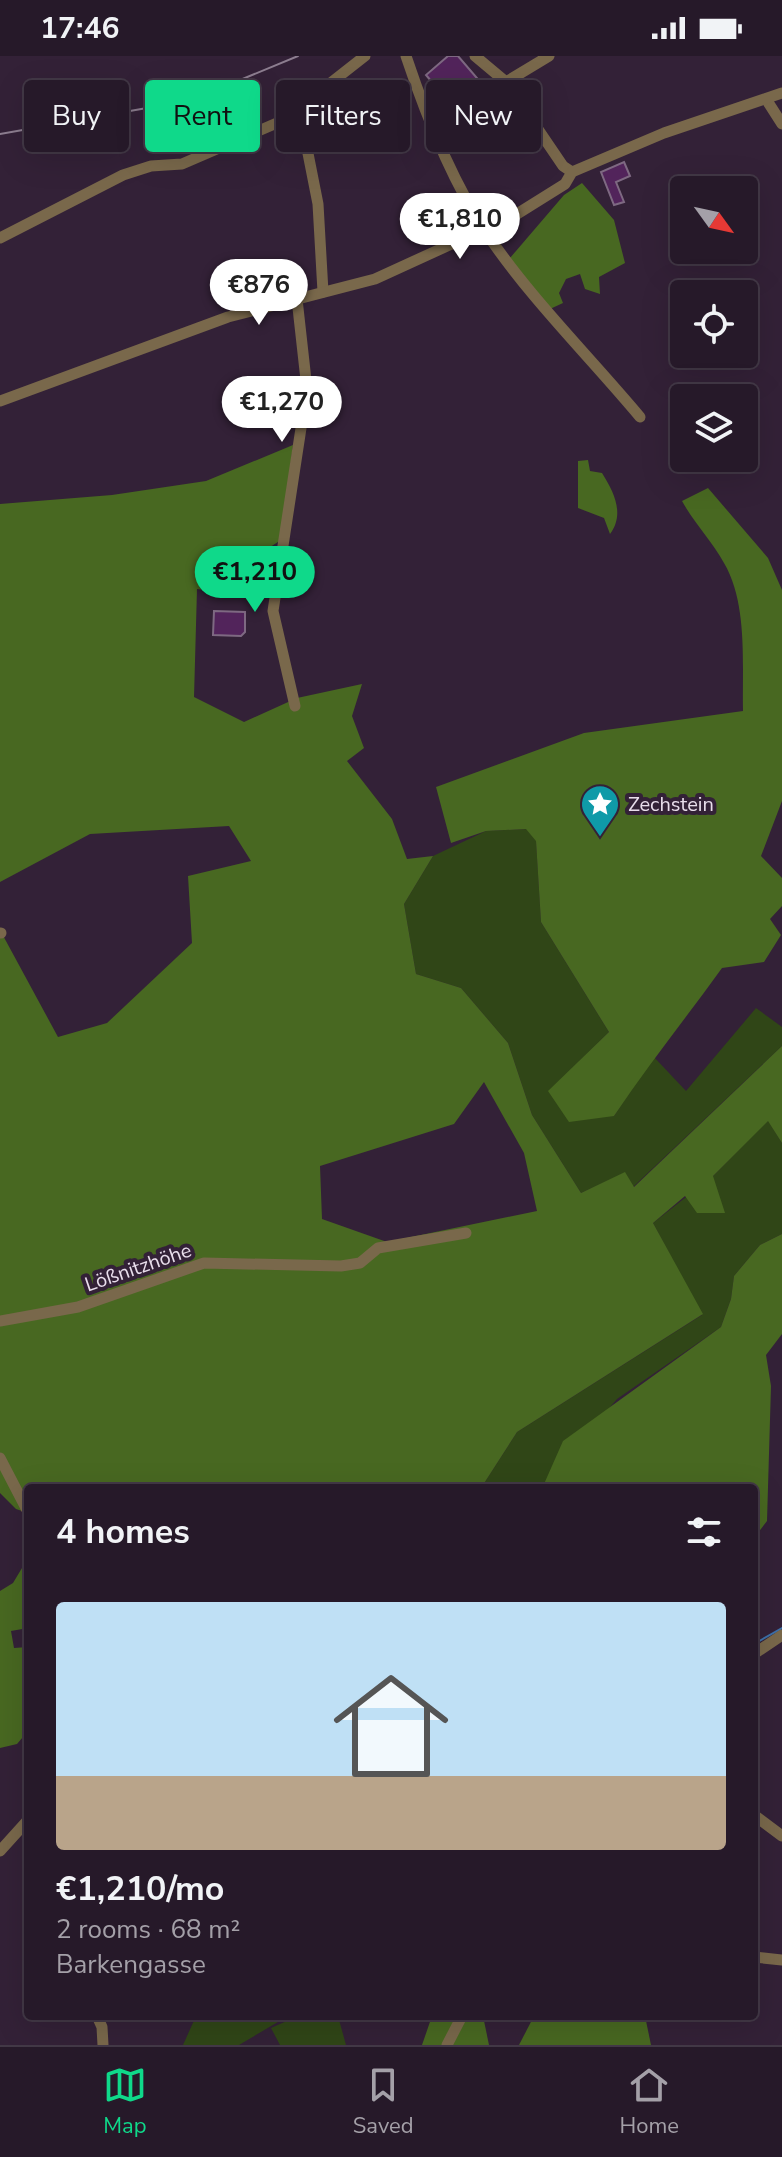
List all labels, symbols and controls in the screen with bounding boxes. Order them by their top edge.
text: 17:46 [40,8,119,49]
chip: Buy [24,80,129,152]
chip: Rent [145,80,260,152]
chip: Filters [276,80,410,152]
chip: New [426,80,541,152]
north arrow [670,176,758,264]
map controls [670,176,758,472]
pin: €1,810 [395,193,525,261]
text: €1,810 [418,201,502,236]
pin: €876 [212,259,306,327]
text: €876 [228,267,290,302]
button: locate [670,280,758,368]
pin: €1,270 [217,376,347,444]
text: €1,270 [240,384,324,419]
button: layers [670,384,758,472]
pin: €1,210 [190,546,320,614]
text: €1,210 [213,554,297,589]
place icon: Zechstein [579,783,621,838]
place label: Zechstein [628,791,714,818]
street label: Lößnitzhöhe [81,1237,195,1298]
text: 4 homes [56,1509,190,1555]
icon: filters [682,1510,726,1554]
icon: home [319,1654,463,1798]
text: €1,210/mo [56,1866,224,1912]
text: 2 rooms · 68 m² [56,1912,240,1947]
text: Barkengasse [56,1947,206,1982]
tab: Map [103,2063,147,2141]
tab: Saved [353,2063,414,2141]
tab: Home [620,2063,679,2141]

